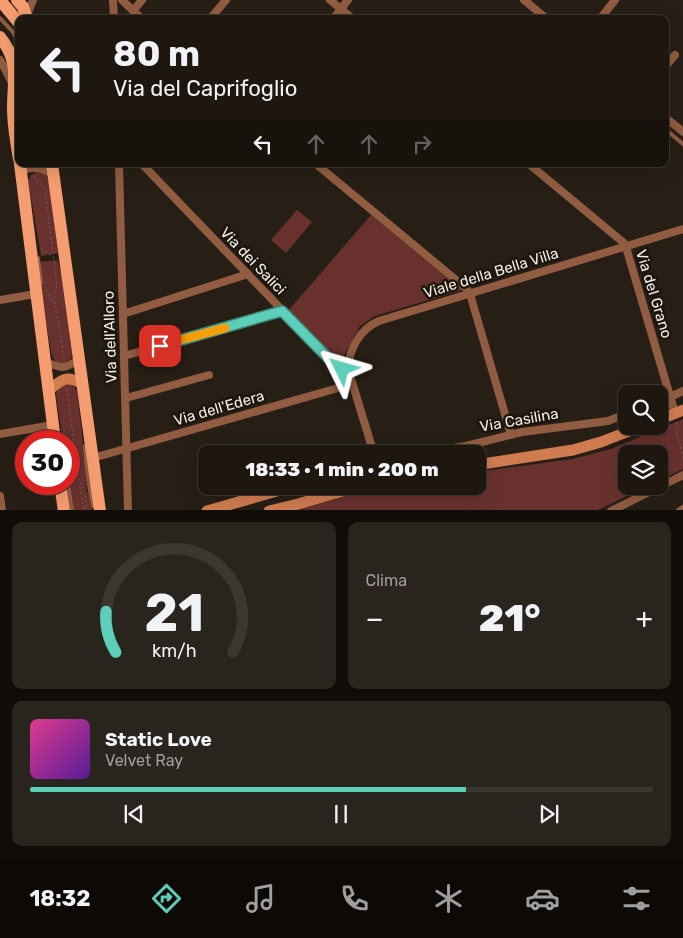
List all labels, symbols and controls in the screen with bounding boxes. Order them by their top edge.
text: 80 m [113,33,200,75]
icon: left [30,35,95,100]
text: Via del Caprifoglio [113,75,297,102]
icon: left [249,130,277,158]
icon: ahead [302,130,330,158]
icon: ahead [355,130,383,158]
icon: right [408,130,436,158]
street label: Via dei Salici [216,224,290,298]
street label: Viale della Bella Villa [421,244,561,302]
street label: Via del Grano [632,247,676,341]
street label: Via dell'Alloro [99,291,121,383]
pin [139,325,181,367]
icon: arrive [146,332,174,360]
position arrow [315,342,367,394]
map controls [618,385,668,495]
button: search [618,385,668,435]
street label: Via dell'Edera [172,386,266,430]
street label: Via Casilina [478,404,560,436]
speed limit sign: 30 [15,430,80,495]
button: layers [618,445,668,495]
text: 18:33 · 1 min · 200 m [245,458,439,481]
text: Clima [366,571,407,590]
text: 21 [144,582,204,644]
text: 21° [479,595,540,641]
text: − [366,602,384,635]
text: + [636,602,653,635]
text: km/h [151,640,196,661]
text: Static Love [105,728,212,751]
text: Velvet Ray [105,751,183,770]
icon: previous [120,800,148,828]
icon: pause [327,800,355,828]
icon: next [535,800,563,828]
icon: directions [149,881,184,916]
icon: music [243,881,278,916]
icon: phone [337,881,372,916]
icon: climate [431,881,466,916]
icon: car [525,881,560,916]
icon: filters [619,881,654,916]
text: 18:32 [29,885,90,912]

